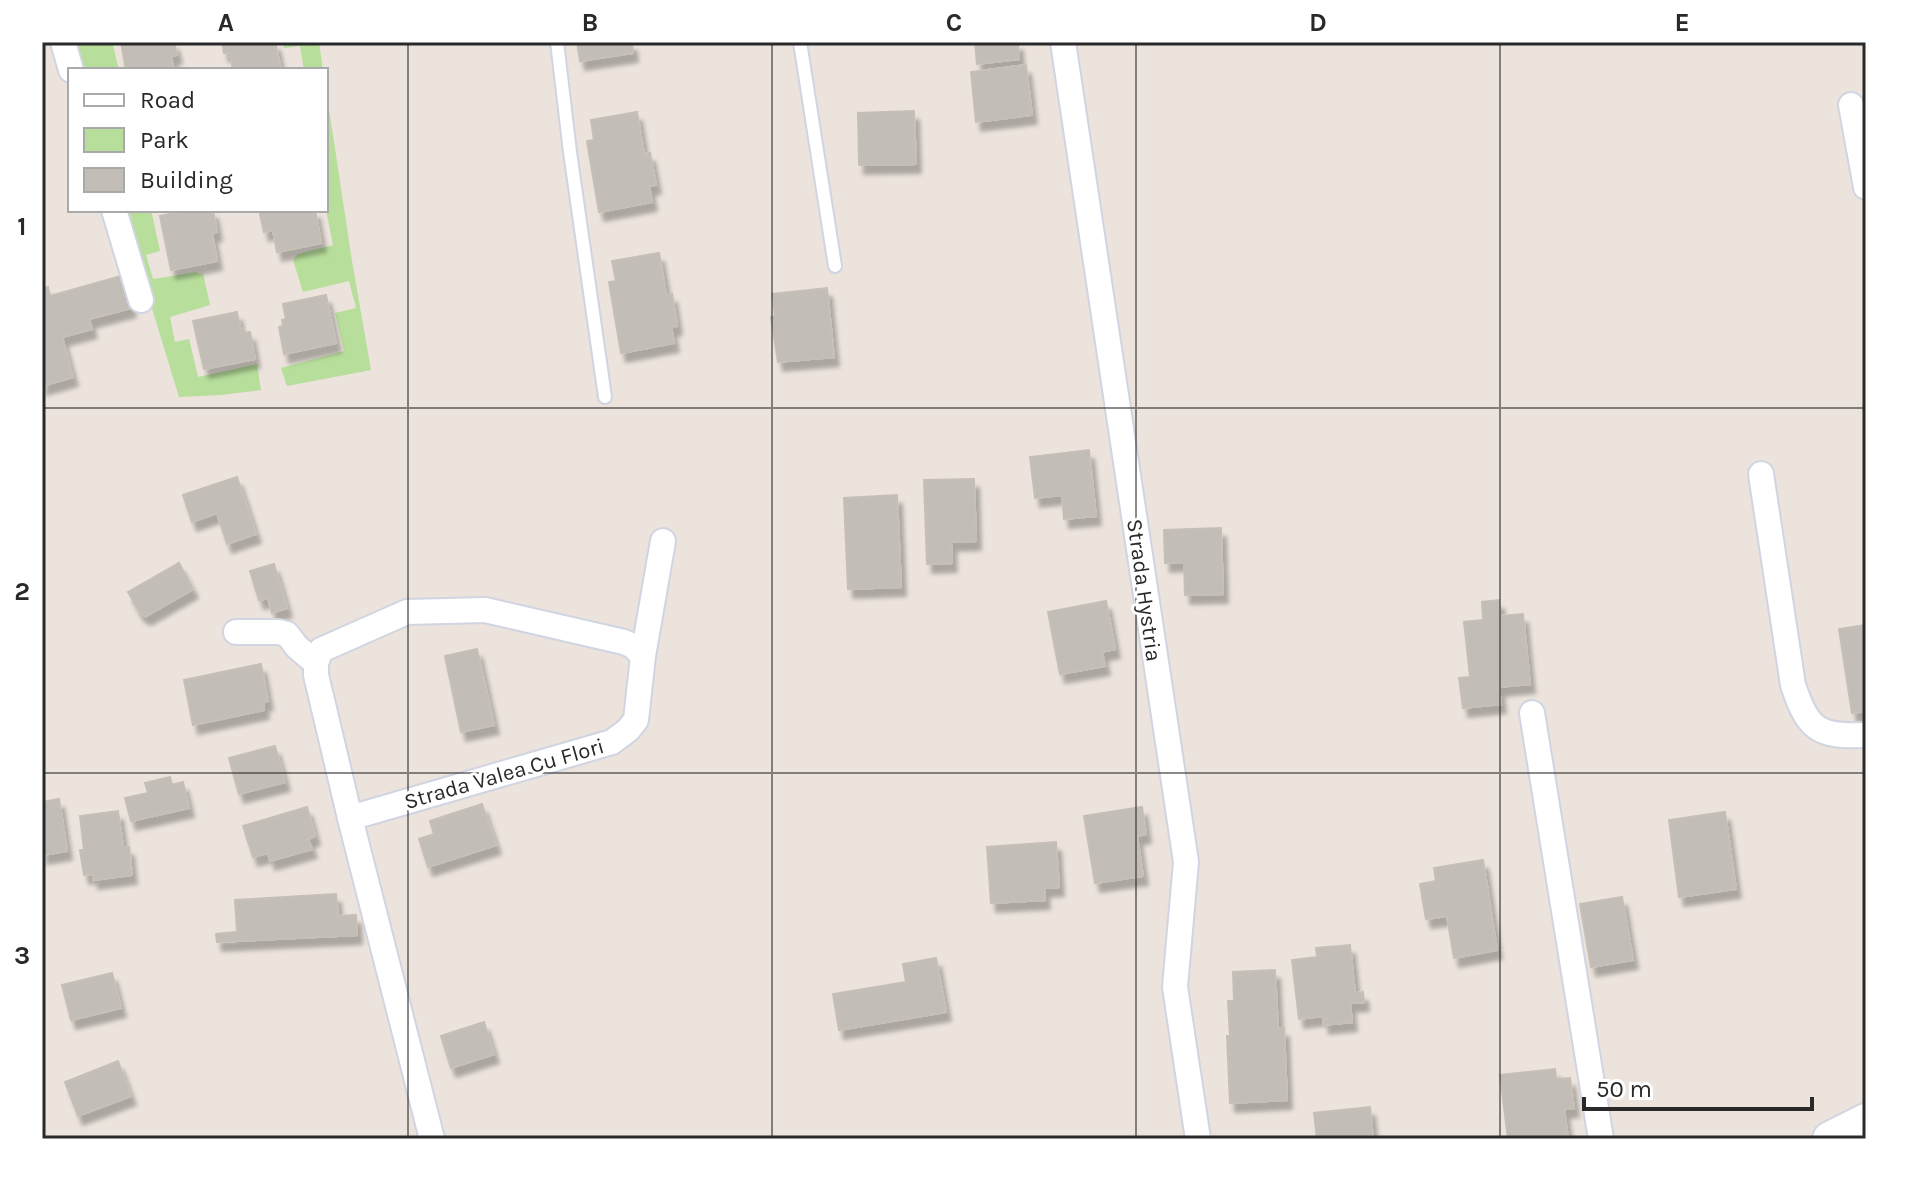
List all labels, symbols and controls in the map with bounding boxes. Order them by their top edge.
text: A [218,7,234,38]
text: B [582,7,598,38]
text: C [946,7,962,38]
text: D [1309,7,1327,38]
text: E [1674,7,1690,38]
legend [68,68,328,212]
text: Road [140,86,195,114]
text: Park [140,126,189,154]
text: Building [140,166,233,194]
text: 1 [17,211,27,242]
street label: Strada Hystria [1121,517,1167,663]
text: 2 [14,576,30,607]
street label: Strada Valea Cu Flori [401,733,607,815]
text: 3 [14,940,30,971]
scale bar [1584,1061,1812,1111]
text: 50 m [1596,1075,1652,1103]

